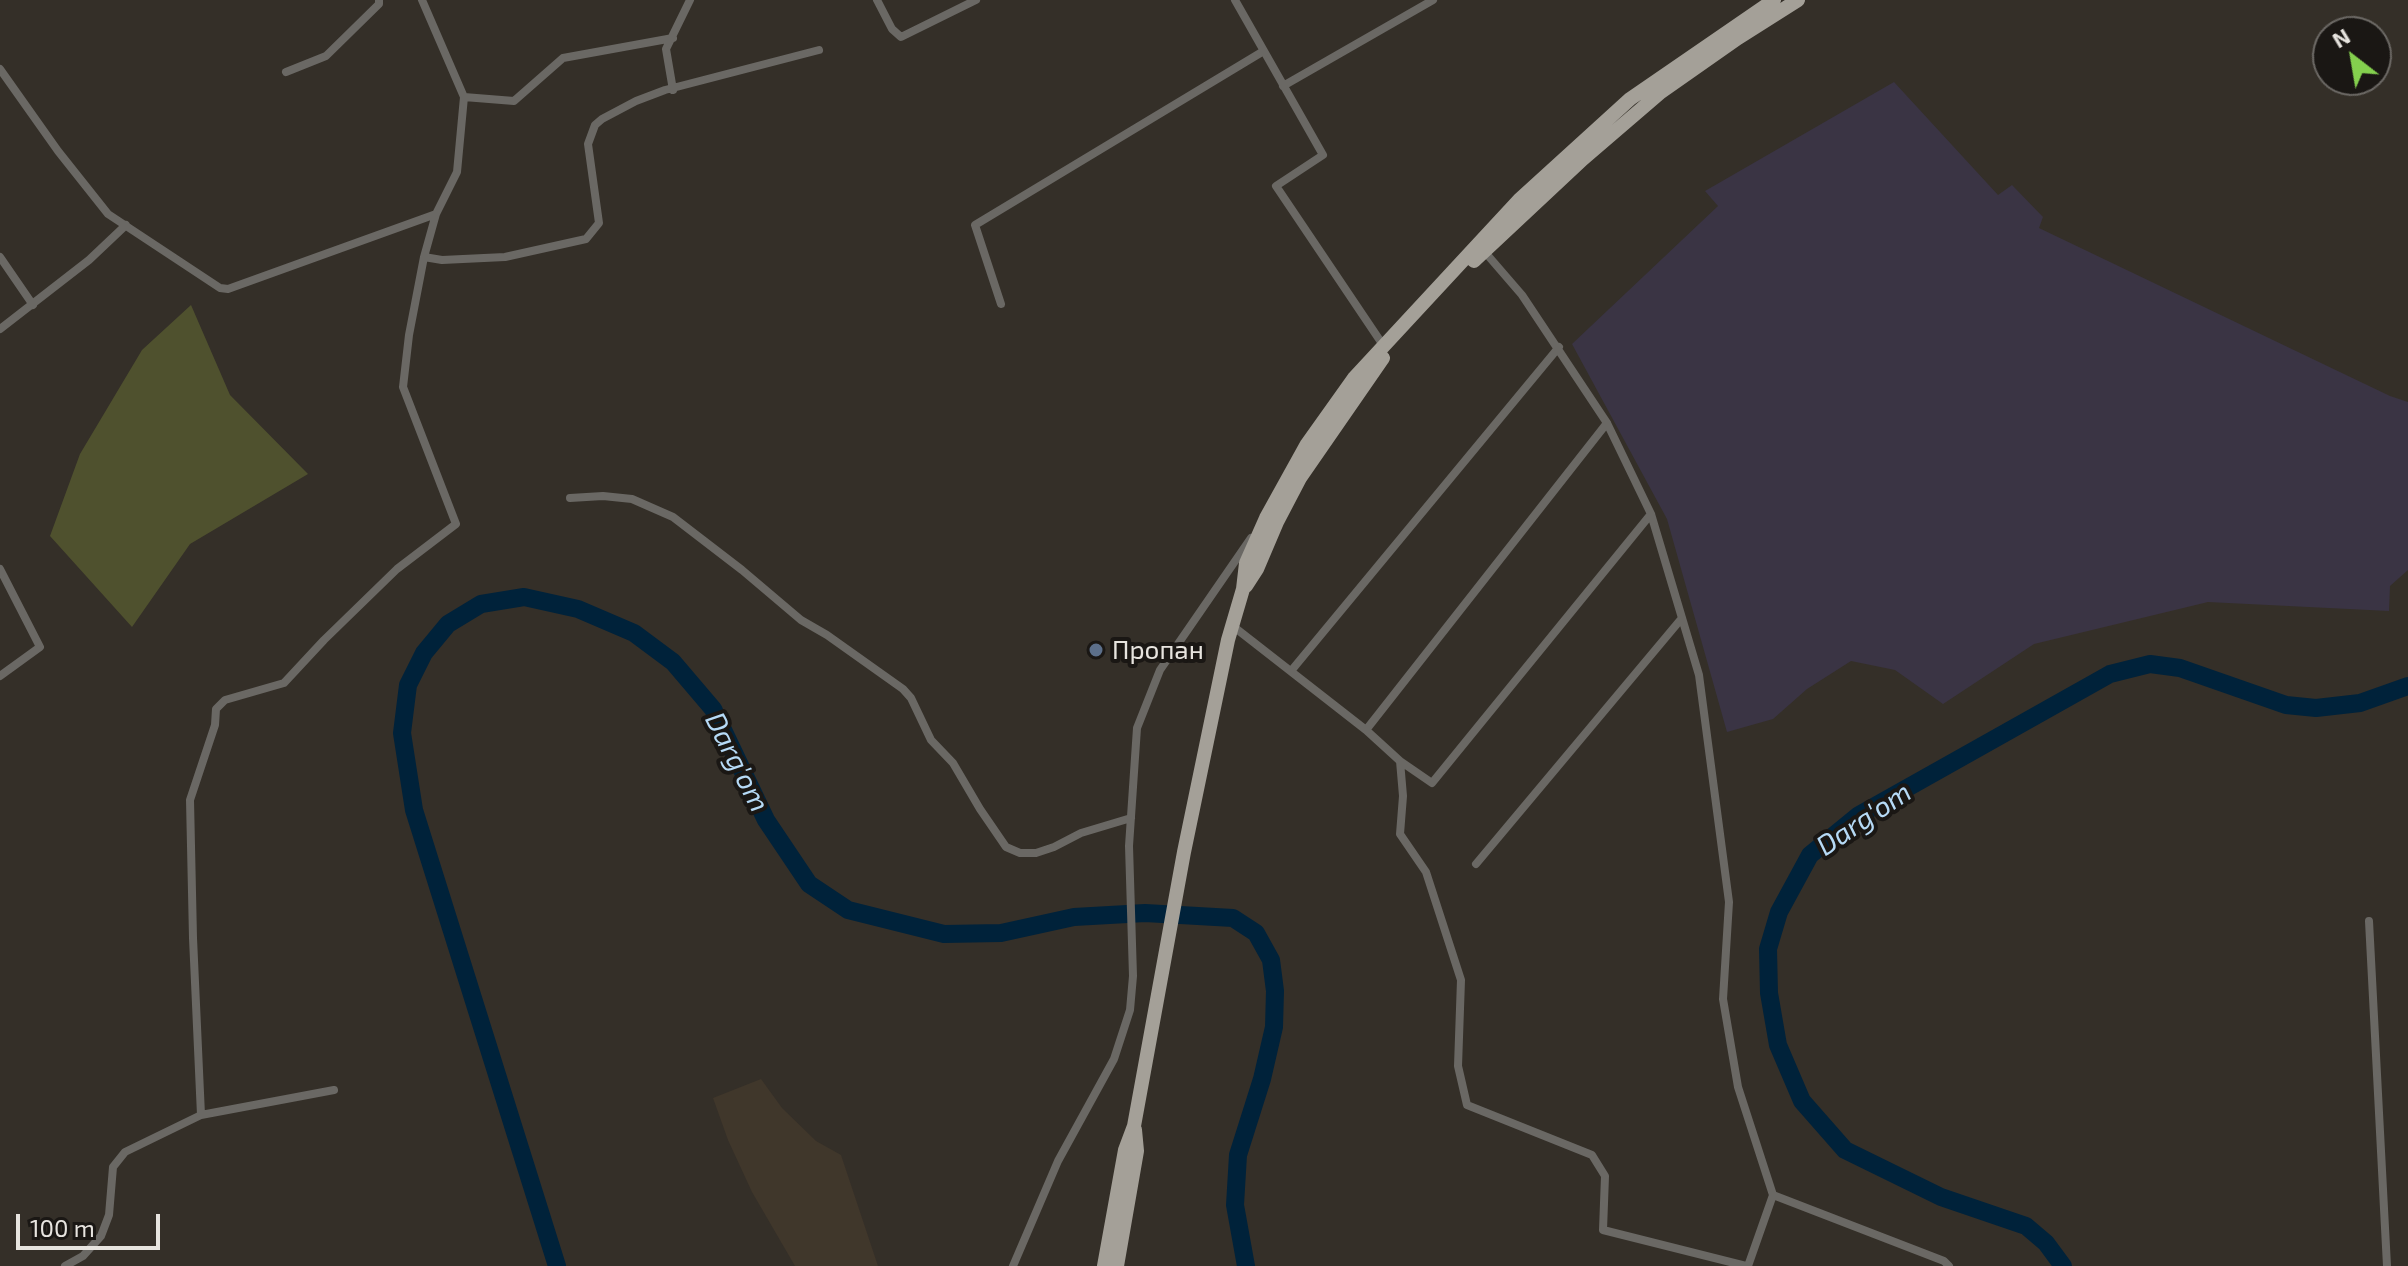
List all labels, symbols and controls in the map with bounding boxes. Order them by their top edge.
north arrow [2312,16,2392,96]
text: N [2327,22,2354,52]
place label: Пропан [1112,634,1204,666]
marker: Пропан [1087,641,1105,659]
water label: Darg'om [698,707,776,817]
water label: Darg'om [1810,775,1918,863]
scale bar [20,1198,164,1248]
text: 100 m [30,1213,95,1242]

